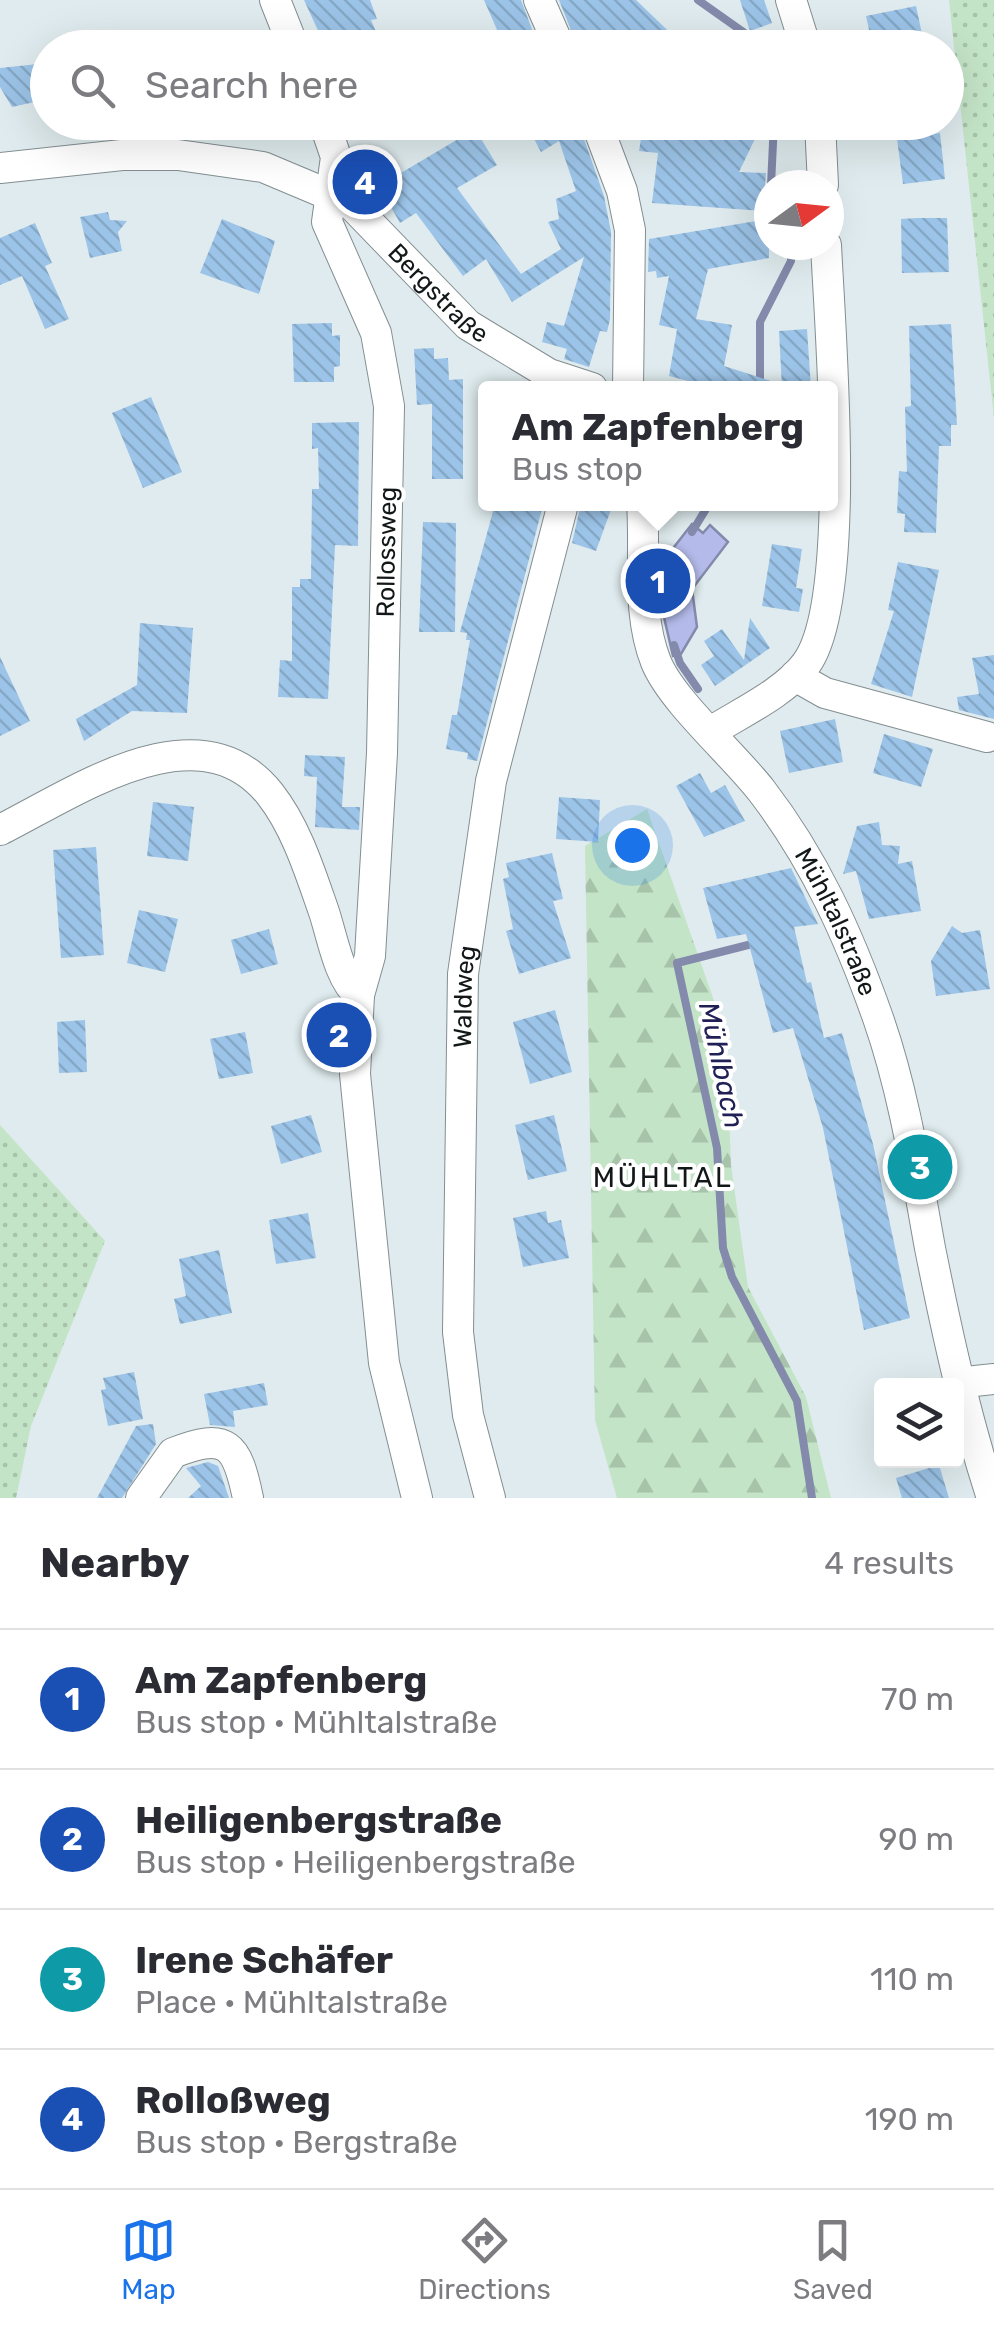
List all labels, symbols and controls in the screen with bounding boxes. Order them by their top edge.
search box [30,30,964,140]
icon: search [65,58,120,113]
text: Search here [145,62,358,108]
pin: 4 [332,144,398,220]
north arrow [754,170,844,260]
street label: Bergstraße [382,238,493,349]
popup [478,381,838,511]
text: Am Zapfenberg [512,404,804,450]
text: Bus stop [512,450,643,488]
street label: Rollossweg [371,486,402,618]
pin: 1 [626,544,690,618]
your location [607,820,658,871]
street label: Mühltalstraße [789,843,883,1000]
street label: Waldweg [448,943,482,1048]
pin: 2 [306,998,372,1072]
water label: Mühlbach [692,999,751,1131]
pin: 3 [888,1130,952,1204]
district label: MÜHLTAL [593,1161,733,1194]
map controls [874,1378,964,1468]
button: layers [874,1378,964,1468]
text: Nearby [40,1538,190,1588]
text: 4 results [824,1544,954,1582]
text: Am Zapfenberg [135,1657,427,1703]
text: 1 [65,1680,80,1718]
text: 70 m [881,1680,954,1718]
text: Bus stop · Mühltalstraße [135,1703,497,1741]
text: Heiligenbergstraße [135,1797,502,1843]
text: 2 [62,1820,83,1858]
text: 90 m [878,1820,954,1858]
text: Bus stop · Heiligenbergstraße [135,1843,576,1881]
text: Irene Schäfer [135,1937,393,1983]
text: 3 [62,1960,83,1998]
text: 110 m [870,1960,954,1998]
text: Place · Mühltalstraße [135,1983,448,2021]
text: Rolloßweg [135,2077,331,2123]
text: 4 [62,2100,83,2138]
text: 190 m [865,2100,954,2138]
text: Bus stop · Bergstraße [135,2123,458,2161]
tab: Map [121,2213,176,2306]
tab: Directions [418,2213,551,2306]
tab: Saved [793,2213,873,2306]

